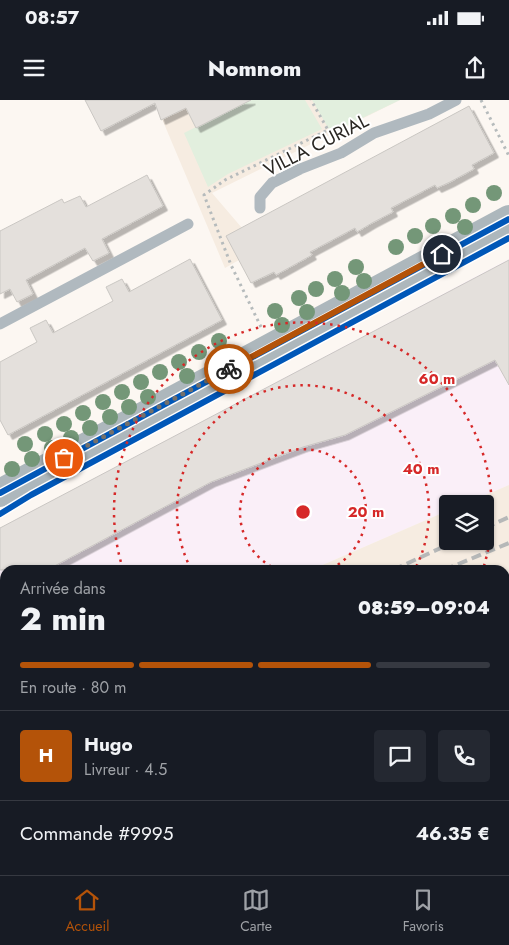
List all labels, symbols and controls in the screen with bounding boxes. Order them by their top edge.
text: 08:57 [25,4,79,31]
text: Nomnom [208,52,301,84]
icon: menu [20,54,48,82]
icon: share [461,54,489,82]
street label: VILLA CURIAL [259,107,373,183]
pin [421,233,463,275]
icon: home [428,240,456,268]
courier [204,344,254,394]
icon: bike [215,355,243,383]
text: 60 m [419,368,455,390]
pin [43,437,85,479]
icon: bag [50,444,78,472]
text: 40 m [402,458,440,480]
map controls [439,495,494,550]
button: layers [439,495,494,550]
text: 20 m [348,501,384,523]
centre of rings [294,503,312,521]
text: Arrivée dans [20,577,105,600]
text: 08:59–09:04 [358,594,490,621]
text: 2 min [20,596,106,642]
text: En route · 80 m [20,676,126,699]
button: chat [374,730,426,782]
button: phone [438,730,490,782]
text: Hugo [84,731,133,758]
text: H [39,742,53,769]
text: Livreur · 4.5 [84,758,167,781]
text: Commande #9995 [20,820,174,847]
text: 46.35 € [416,820,490,847]
tab: Accueil [65,886,109,936]
tab: Carte [240,886,272,936]
tab: Favoris [403,886,444,936]

